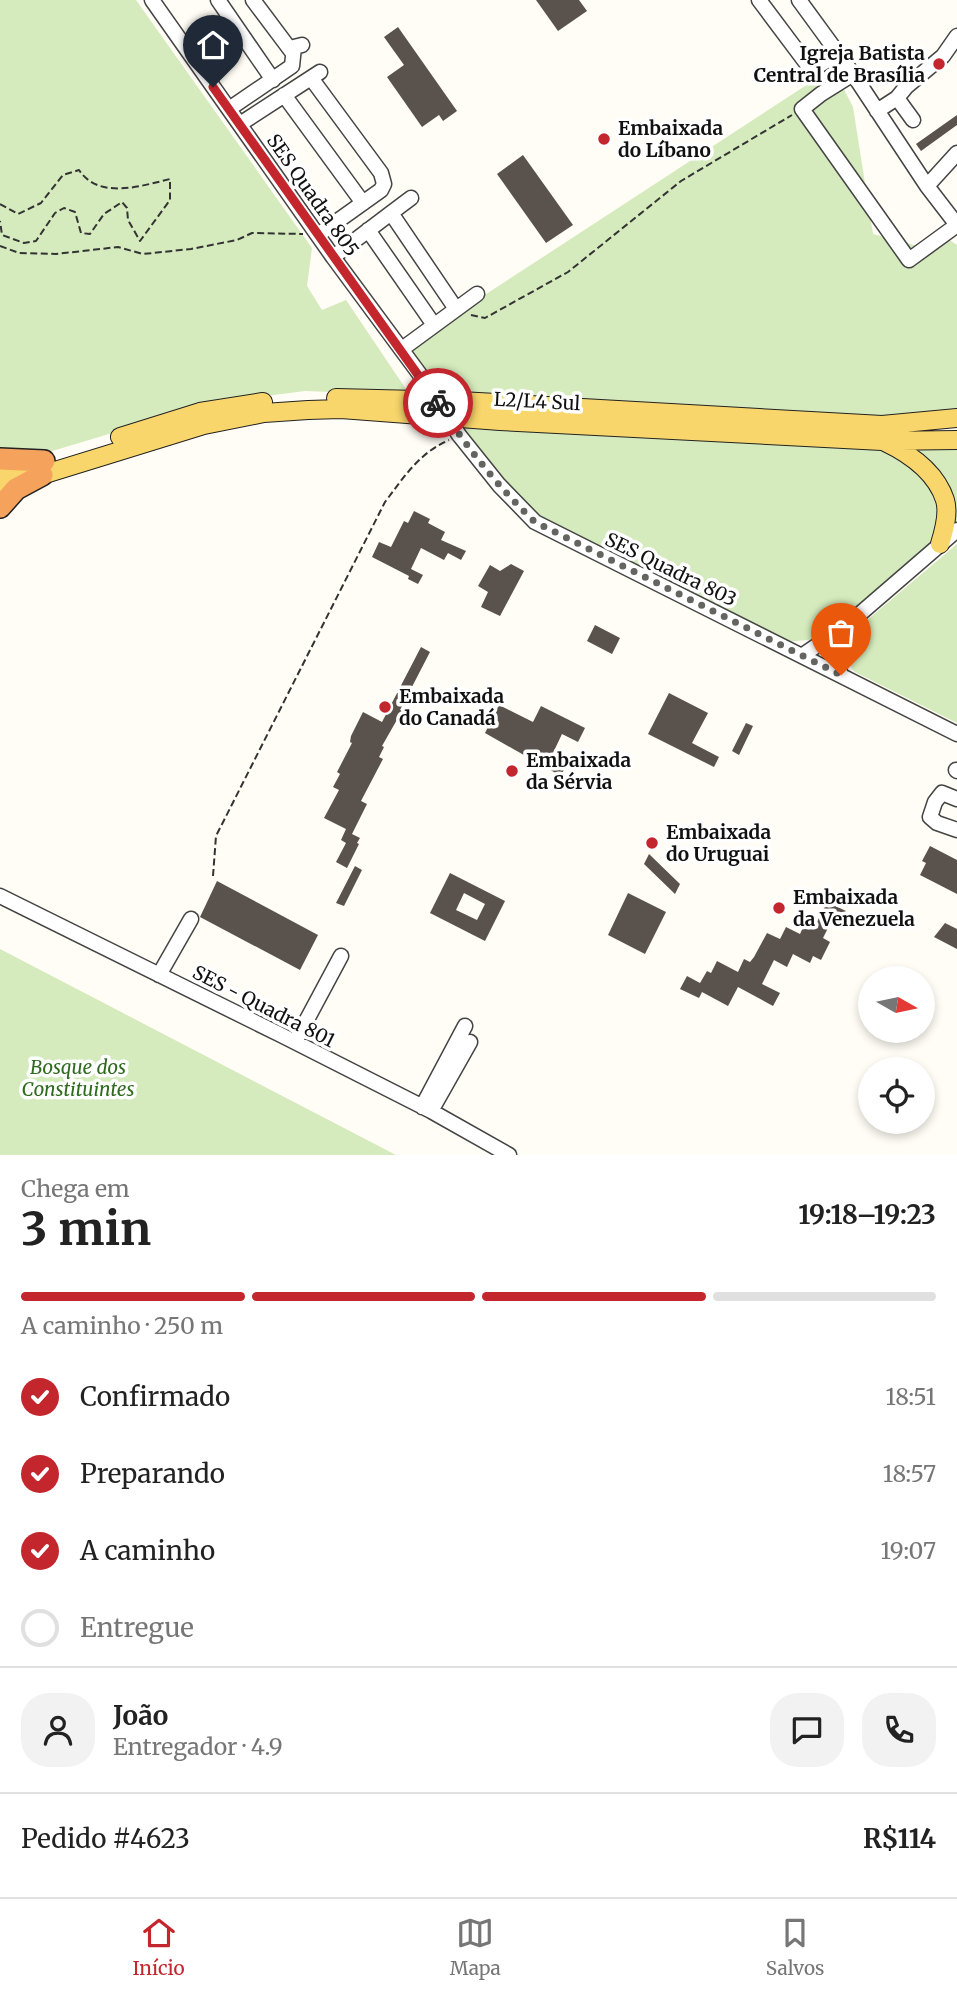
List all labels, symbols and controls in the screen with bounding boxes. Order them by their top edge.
pin [183,15,243,87]
icon: home [194,26,232,64]
place label: Igreja Batista Central de Brasília [754,41,925,87]
marker: Igreja Batista Central de Brasília [931,56,947,72]
place label: Embaixada do Líbano [618,116,723,162]
street label: SES Quadra 805 [262,129,364,261]
marker: Embaixada do Líbano [596,131,612,147]
courier [403,368,473,438]
icon: bike [419,384,457,422]
street label: L2/L4 Sul [493,387,581,415]
street label: SES Quadra 803 [601,527,741,611]
pin [811,603,871,675]
icon: bag [822,614,860,652]
place label: Embaixada do Canadá [399,684,504,730]
marker: Embaixada do Canadá [377,699,393,715]
place label: Embaixada da Sérvia [526,748,631,794]
marker: Embaixada da Sérvia [504,763,520,779]
place label: Embaixada do Uruguai [666,820,771,866]
marker: Embaixada do Uruguai [644,835,660,851]
place label: Embaixada da Venezuela [793,885,915,931]
marker: Embaixada da Venezuela [771,900,787,916]
street label: SES - Quadra 801 [189,960,340,1052]
north arrow [858,966,934,1043]
map controls [858,966,935,1134]
park label: Bosque dos Constituintes [22,1055,135,1101]
button: locate [858,1057,935,1134]
text: Chega em [21,1174,130,1203]
text: 19:18–19:23 [798,1198,936,1231]
text: 3 min [21,1200,151,1258]
text: A caminho · 250 m [21,1311,223,1340]
icon: check [21,1378,59,1416]
text: Confirmado [80,1380,230,1413]
text: 18:51 [886,1382,936,1411]
icon: check [21,1455,59,1493]
text: Preparando [80,1457,225,1490]
text: 18:57 [883,1459,936,1488]
icon: check [21,1532,59,1570]
text: A caminho [80,1534,215,1567]
text: 19:07 [881,1536,936,1565]
text: Entregue [80,1611,194,1644]
button: person [21,1693,95,1767]
button: chat [770,1693,844,1767]
button: phone [862,1693,936,1767]
text: João [113,1699,168,1732]
text: Entregador · 4.9 [113,1732,283,1761]
text: Pedido #4623 [21,1822,190,1855]
text: R$114 [863,1822,936,1855]
tab: Início [133,1914,185,1980]
tab: Mapa [450,1914,501,1980]
tab: Salvos [766,1914,824,1980]

